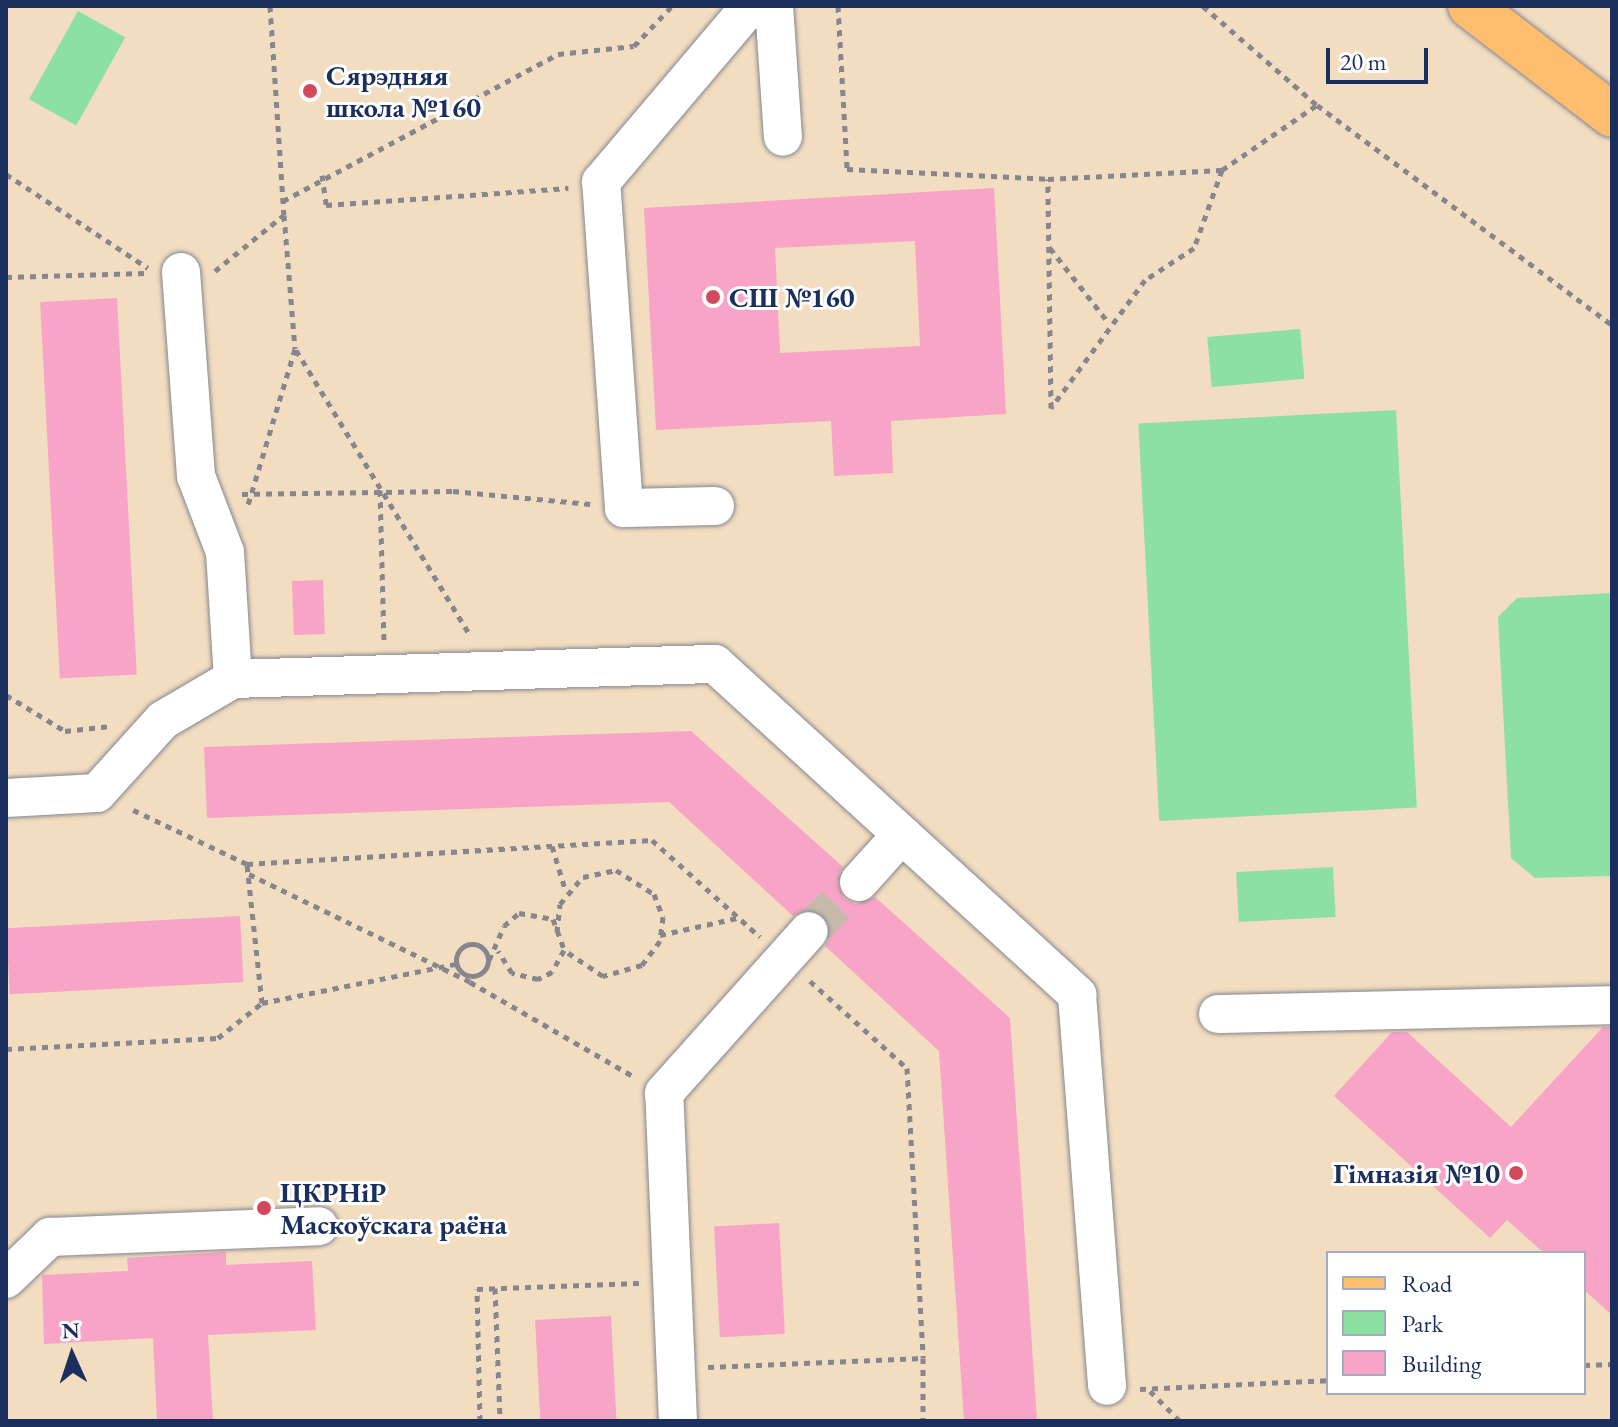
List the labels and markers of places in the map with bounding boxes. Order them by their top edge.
place label: Сярэдняя школа №160 [326,58,481,124]
marker: Сярэдняя школа №160 [301,82,319,100]
place label: СШ №160 [729,280,855,314]
marker: СШ №160 [704,288,722,306]
place label: Гімназія №10 [1333,1156,1500,1190]
marker: Гімназія №10 [1507,1164,1525,1182]
place label: ЦКРНіР Маскоўскага раёна [280,1175,507,1241]
marker: ЦКРНіР Маскоўскага раёна [255,1199,273,1217]

